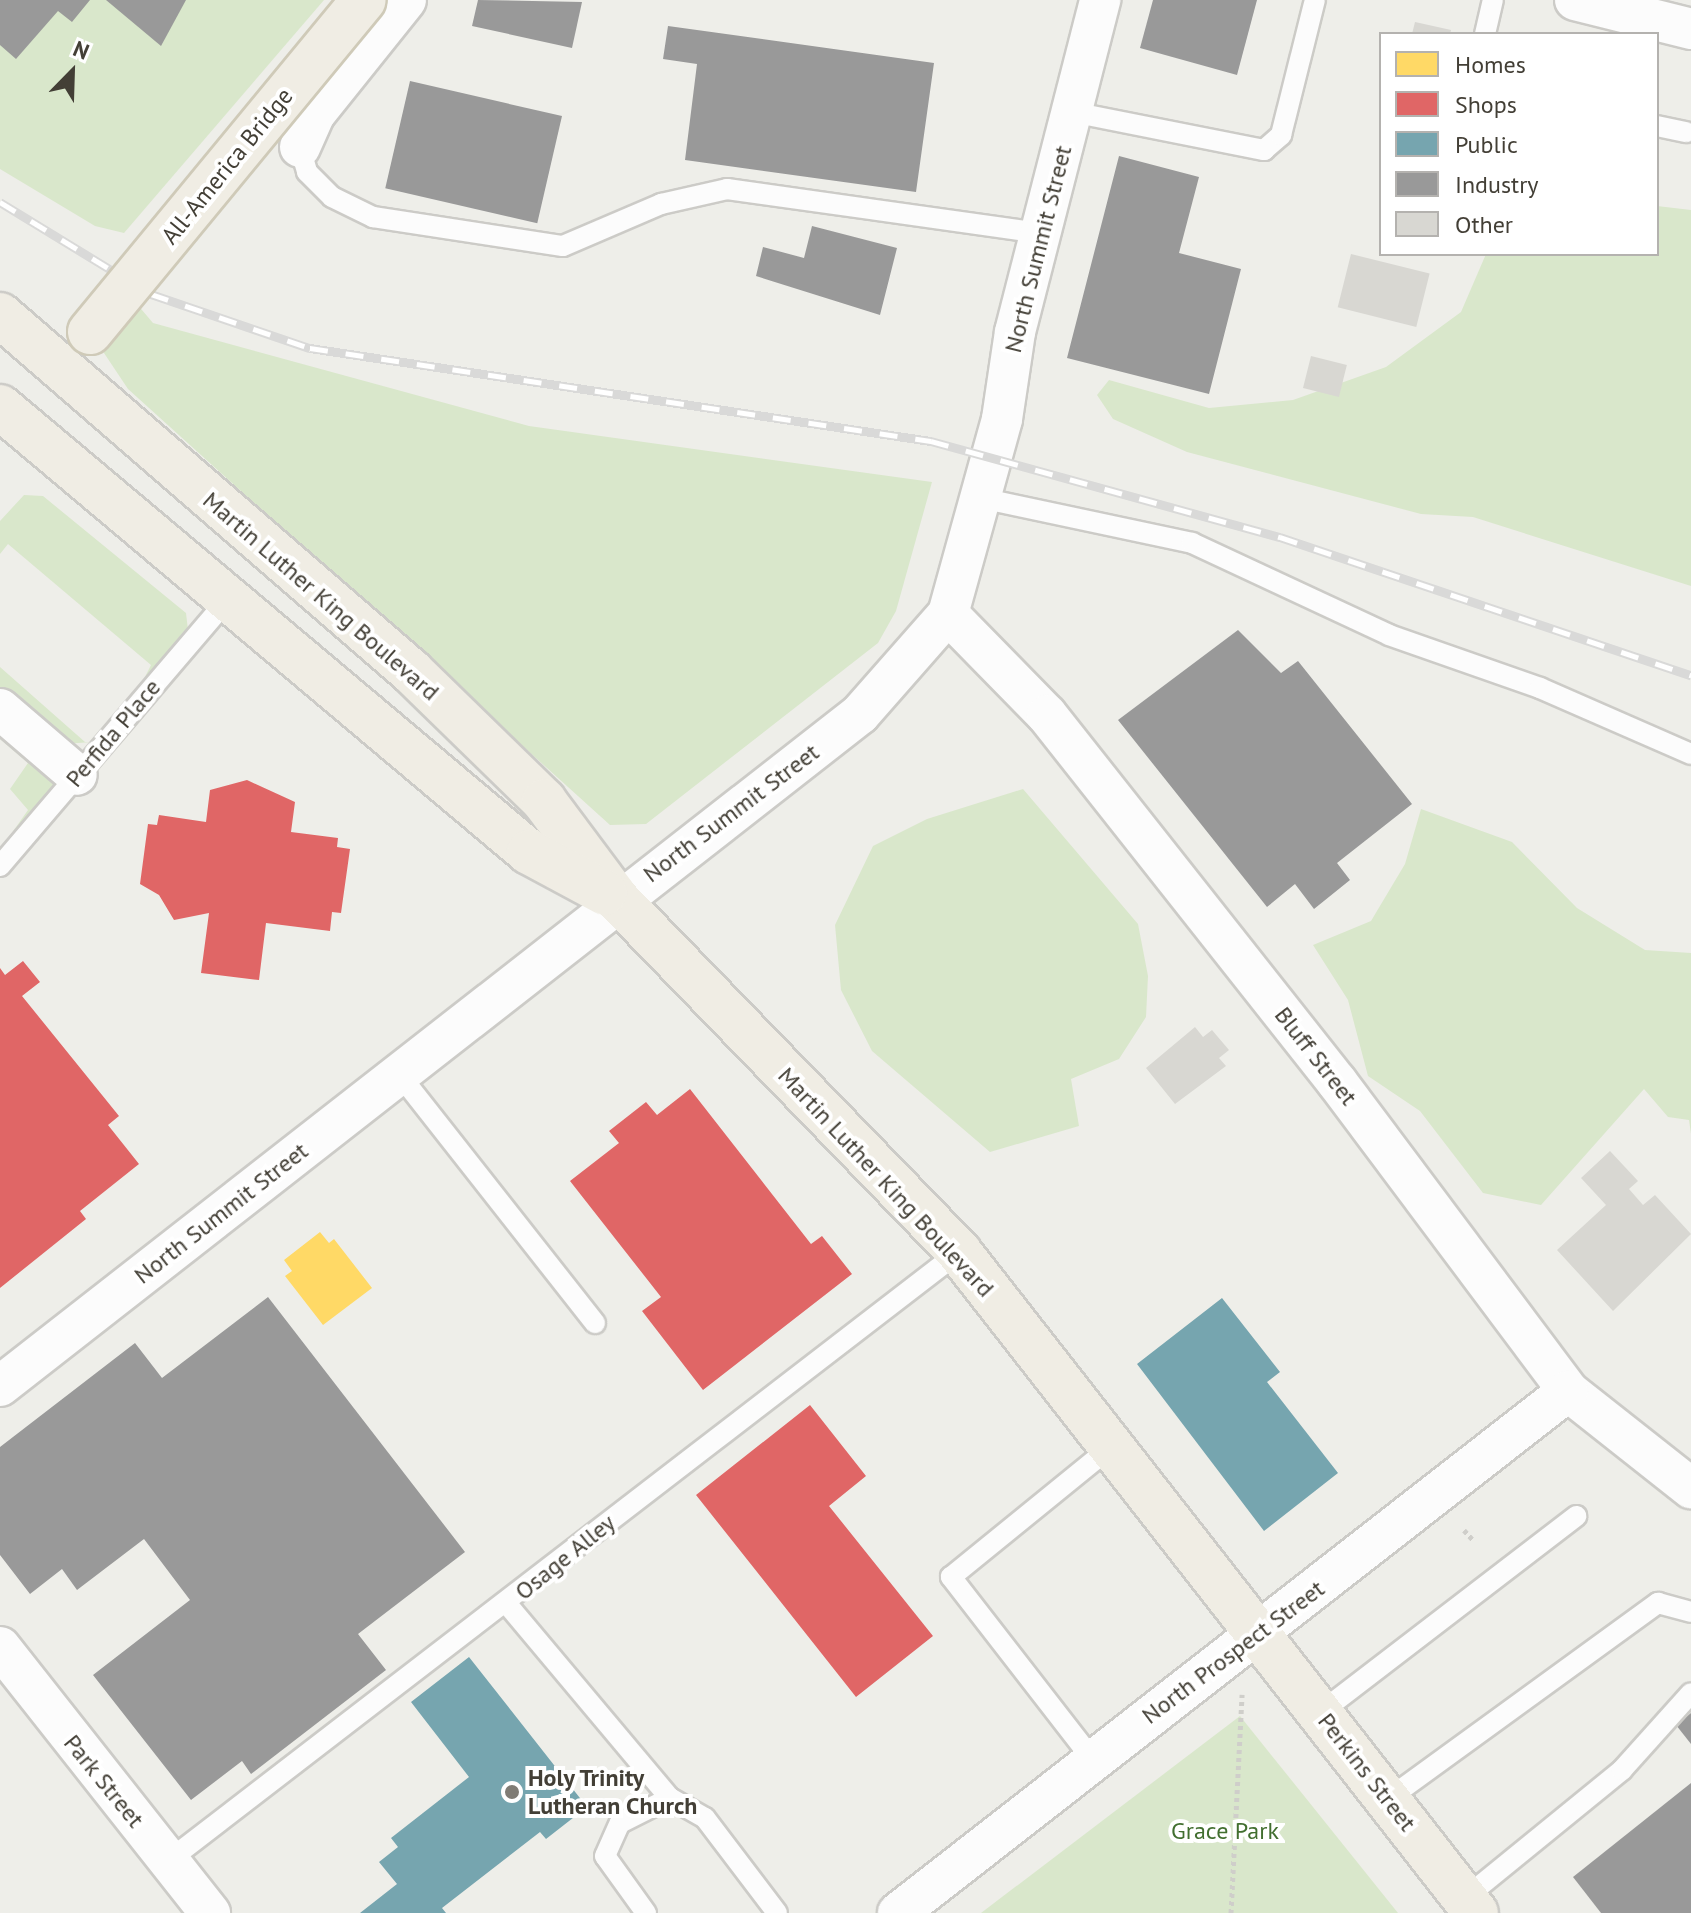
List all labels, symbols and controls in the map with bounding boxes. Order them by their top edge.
north arrow [32,32,112,112]
legend [1379,32,1659,256]
text: N [69,34,94,66]
text: Homes [1455,49,1526,80]
street label: All-America Bridge [155,82,299,250]
text: Shops [1455,89,1517,120]
text: Public [1455,129,1518,160]
street label: North Summit Street [998,142,1078,356]
text: Industry [1455,169,1539,200]
text: Other [1455,209,1513,240]
street label: Martin Luther King Boulevard [197,486,445,706]
street label: Perfida Place [60,673,166,793]
street label: North Summit Street [637,738,825,888]
street label: Bluff Street [1269,1001,1363,1111]
street label: Martin Luther King Boulevard [772,1061,1000,1303]
street label: North Summit Street [128,1136,314,1290]
street label: Osage Alley [509,1508,621,1606]
street label: North Prospect Street [1136,1574,1330,1730]
street label: Perkins Street [1312,1707,1422,1837]
street label: Park Street [58,1728,150,1834]
place label: Holy Trinity Lutheran Church [528,1764,698,1820]
marker: Holy Trinity Lutheran Church [503,1783,521,1801]
park label: Grace Park [1171,1817,1279,1845]

